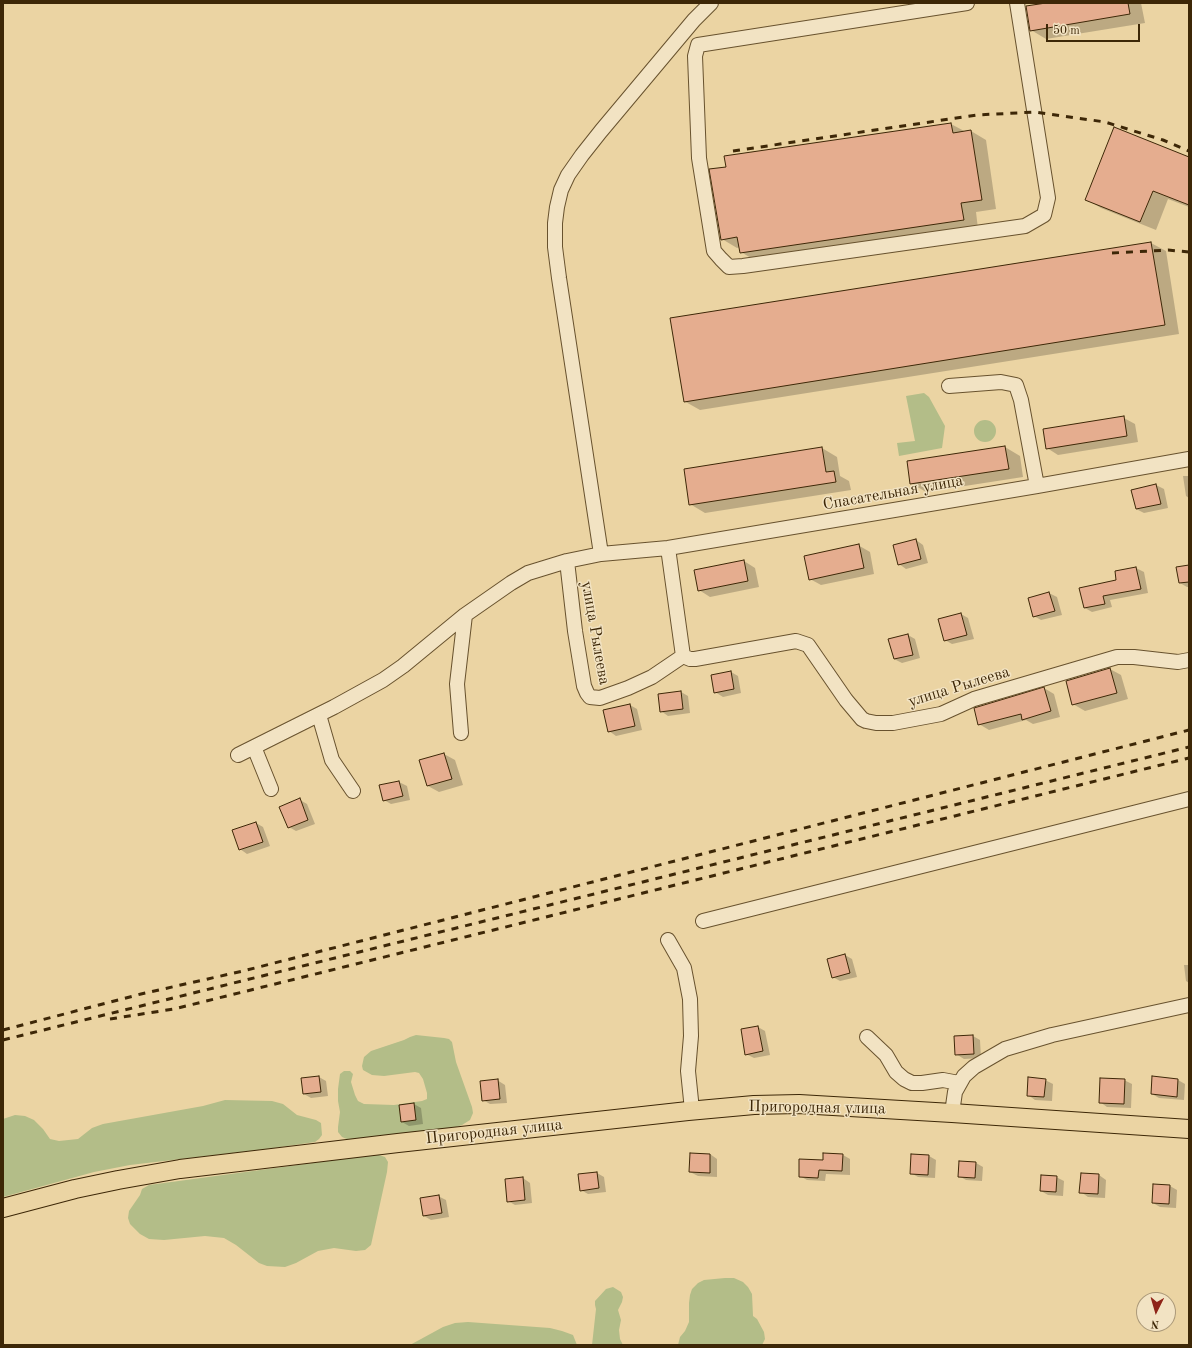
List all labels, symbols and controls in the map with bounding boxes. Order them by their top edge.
scale bar [1048,16,1142,42]
text: 50 m [1053,25,1080,37]
street label: Спасательная улица [821,471,965,515]
street label: улица Рылеева [576,580,614,686]
street label: улица Рылеева [906,662,1012,712]
street label: Пригородная улица [748,1097,886,1119]
street label: Пригородная улица [425,1115,563,1149]
north arrow [1136,1292,1176,1332]
text: N [1150,1318,1160,1329]

